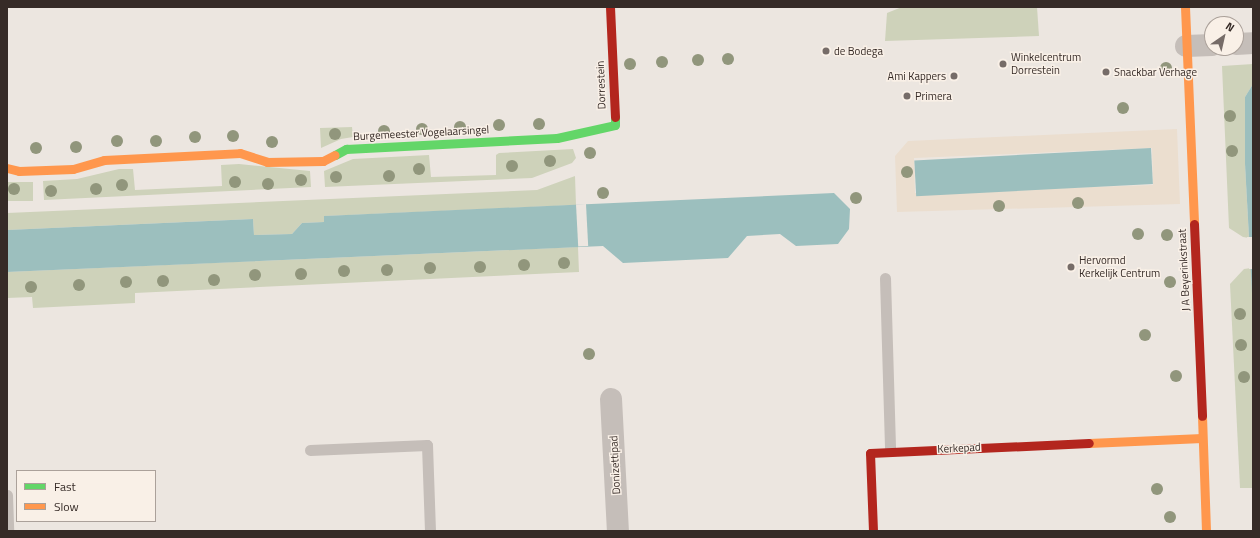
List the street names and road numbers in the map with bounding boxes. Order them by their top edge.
street label: Dorrestein [594,60,608,110]
street label: Burgemeester Vogelaarsingel [353,123,489,143]
street label: J A Beyerinkstraat [1175,228,1193,312]
street label: Donizettipad [607,435,623,495]
street label: Kerkepad [937,440,981,456]

